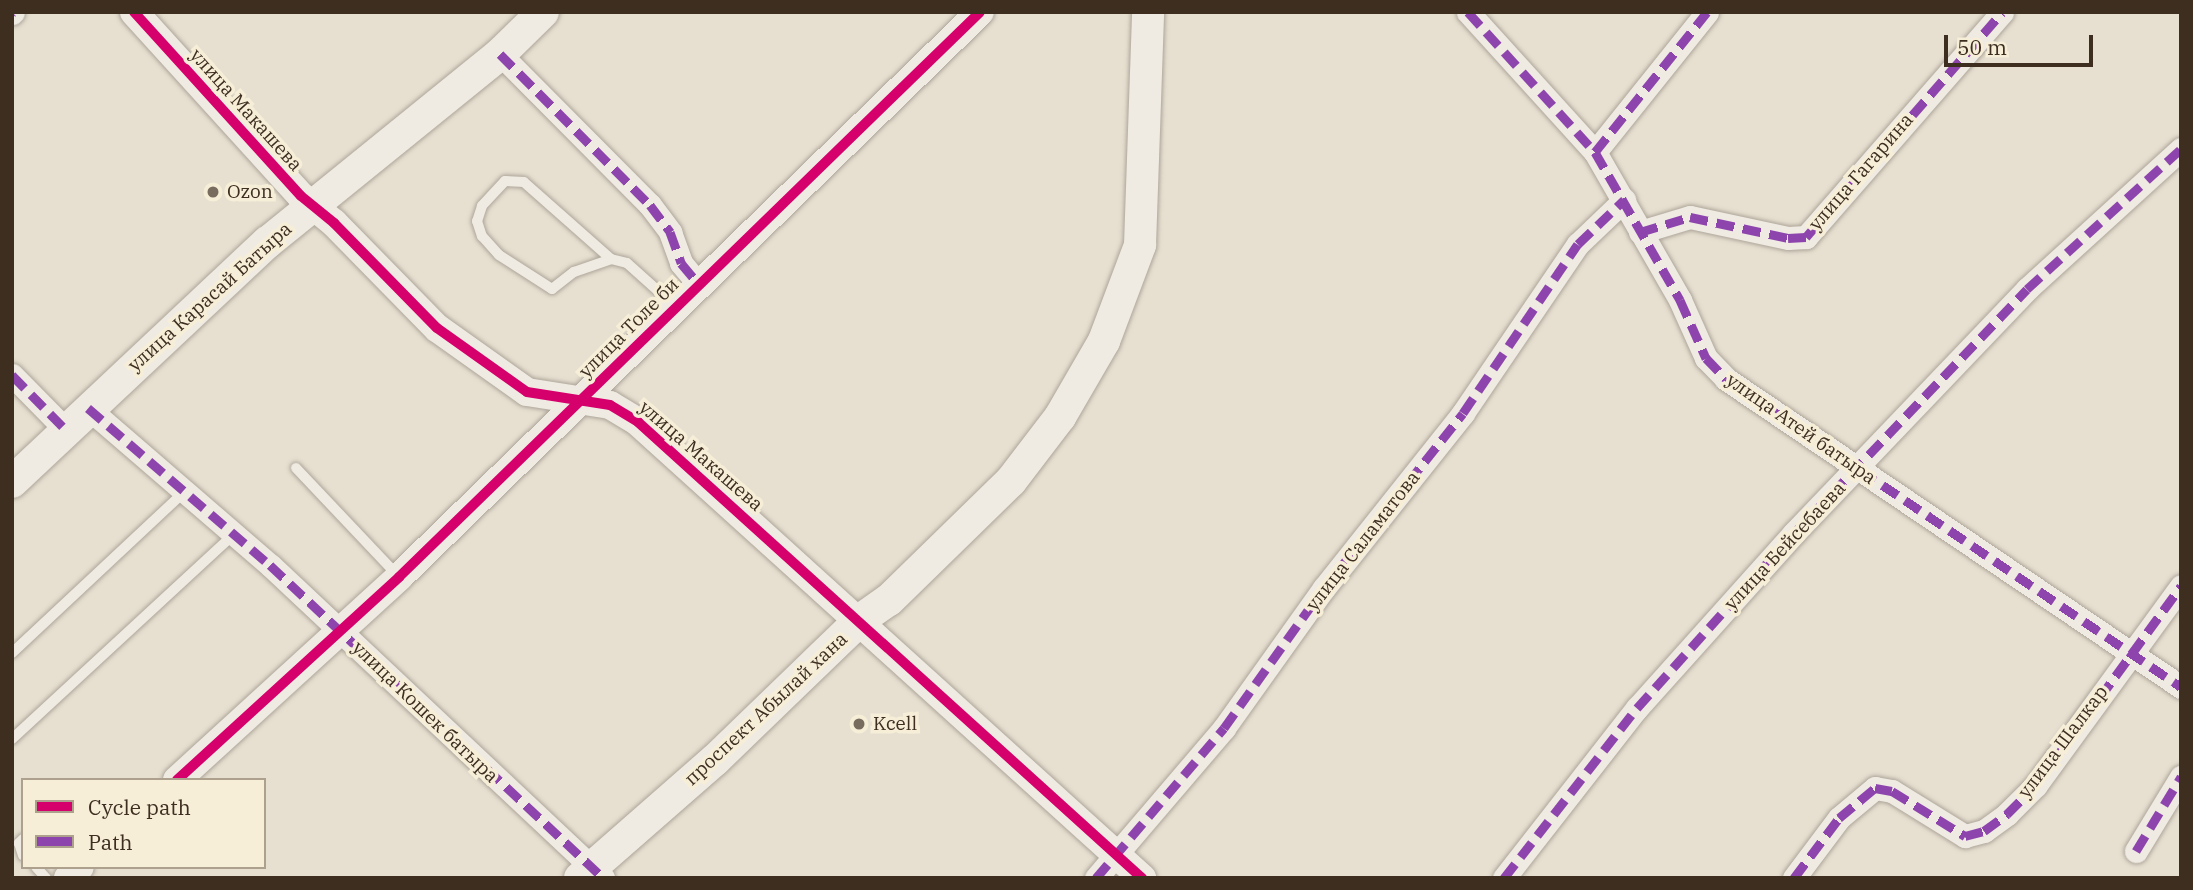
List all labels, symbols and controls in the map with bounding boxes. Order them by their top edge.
scale bar [1948,21,2097,65]
text: 50 m [1957,33,2007,61]
street label: улица Макашева [185,44,307,176]
street label: улица Гагарина [1804,109,1918,235]
place label: Ozon [227,181,273,203]
marker: Ozon [205,184,221,200]
street label: улица Карасай Батыра [123,217,297,377]
street label: улица Толе би [574,273,684,383]
street label: улица Атей батыра [1722,369,1880,489]
street label: улица Макашева [634,396,768,516]
street label: улица Саламатова [1301,466,1425,616]
street label: улица Бейсебаева [1720,477,1850,615]
street label: проспект Абылай хана [680,628,852,790]
street label: улица Кошек батыра [347,636,503,788]
street label: улица Шалкар [2013,681,2113,803]
place label: Kcell [873,713,917,735]
marker: Kcell [851,716,867,732]
legend [21,778,266,869]
text: Cycle path [88,793,191,821]
text: Path [88,828,133,856]

